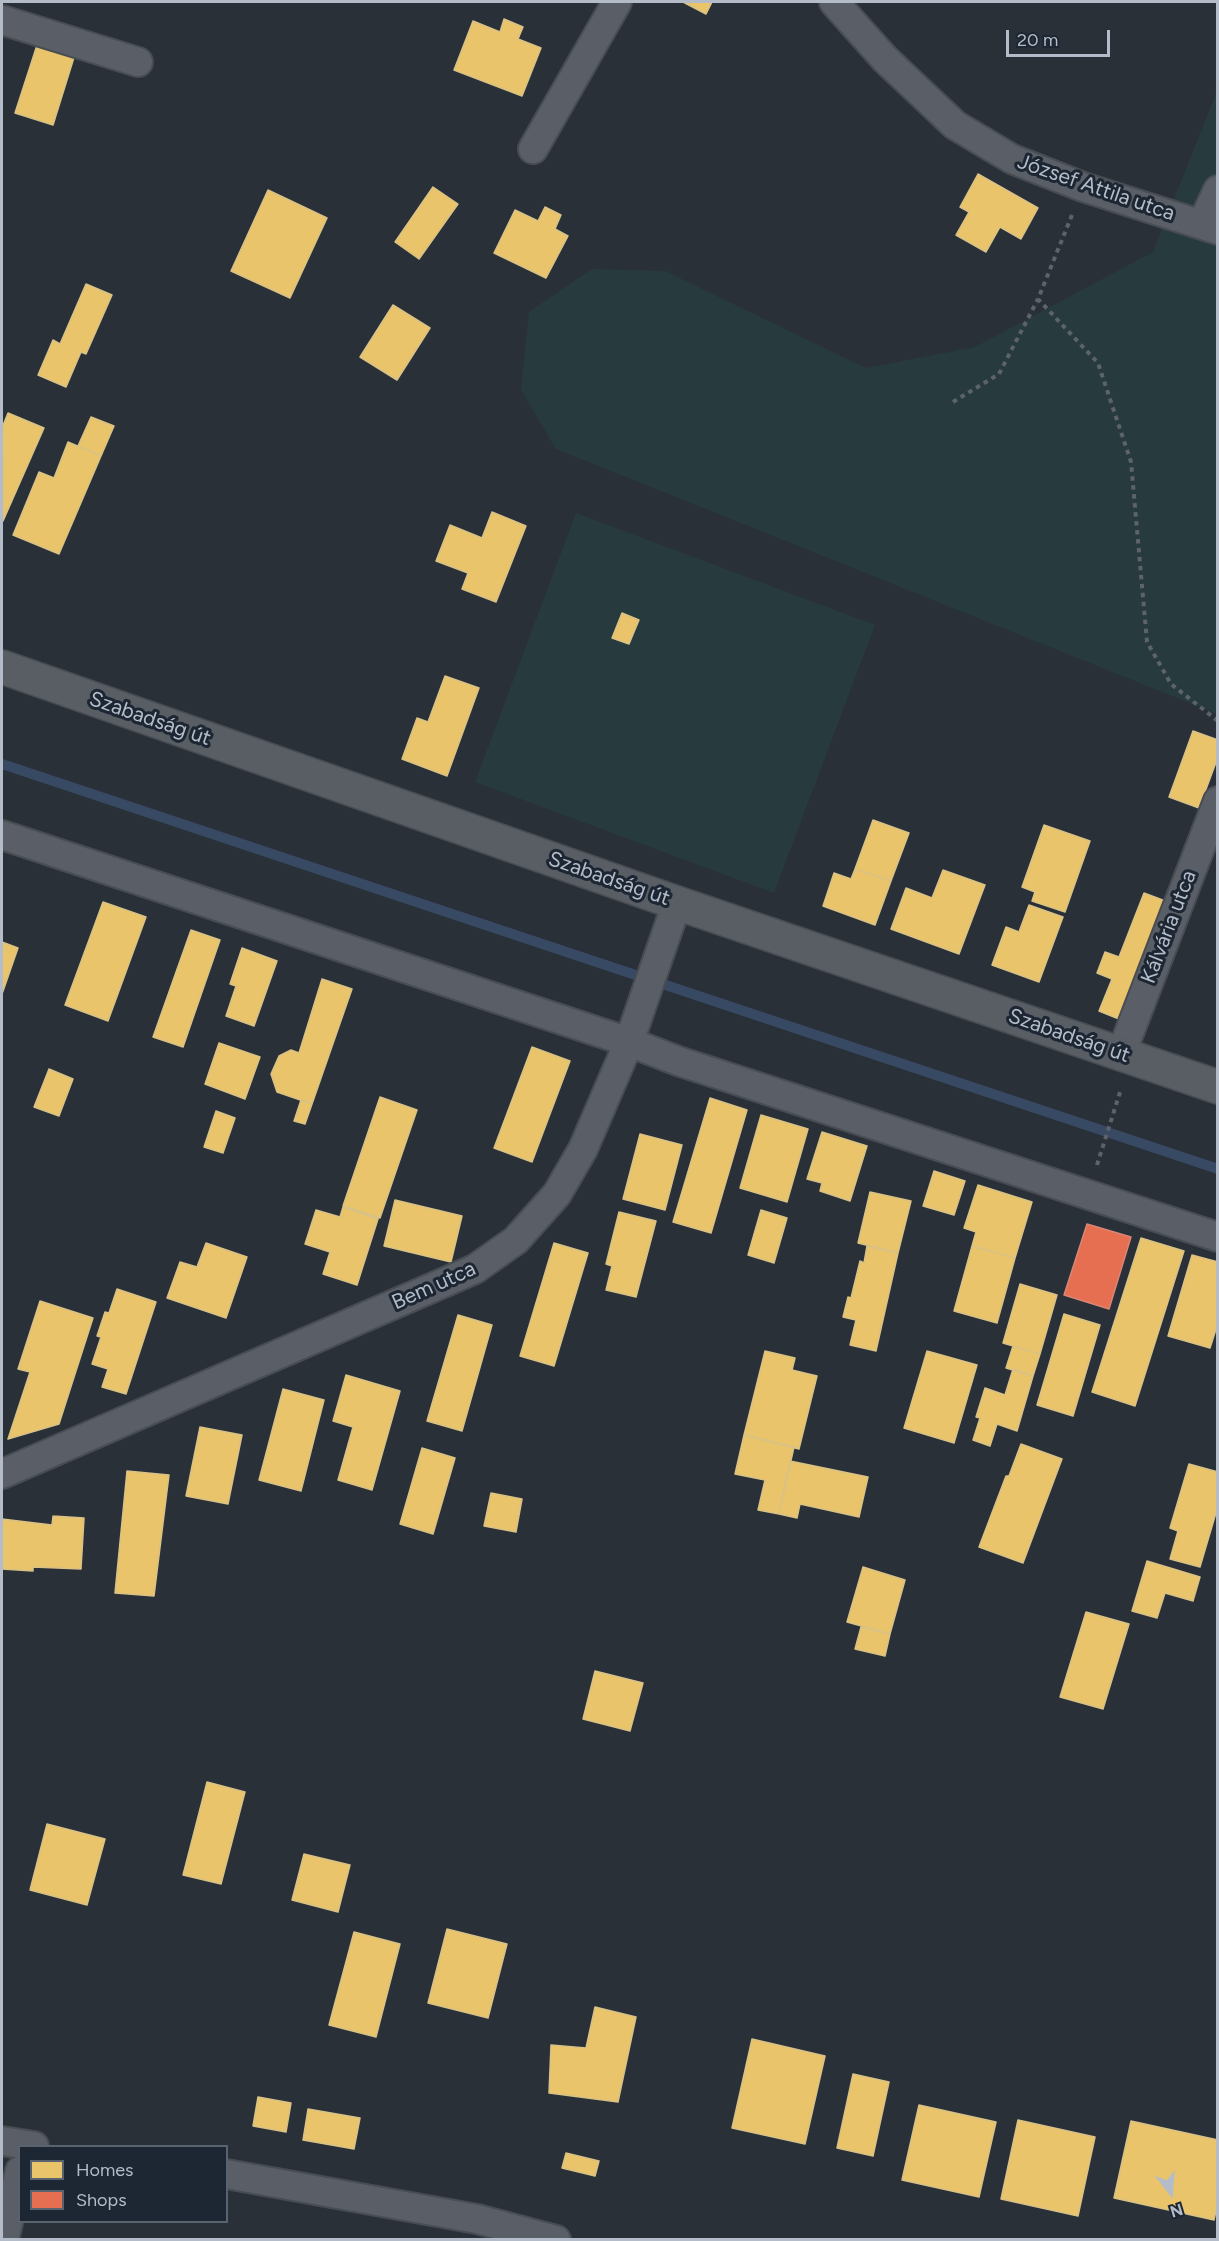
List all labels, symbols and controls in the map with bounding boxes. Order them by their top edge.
scale bar [1009,18,1112,56]
text: 20 m [1017,29,1058,51]
street label: József Attila utca [1014,149,1178,227]
street label: Szabadság út [86,686,214,752]
street label: Szabadság út [545,846,673,912]
street label: Kálvária utca [1136,867,1202,987]
street label: Szabadság út [1005,1003,1133,1069]
street label: Bem utca [388,1256,480,1316]
legend [18,2145,228,2223]
text: Homes [76,2159,134,2181]
north arrow [1141,2163,1201,2223]
text: Shops [76,2189,127,2211]
text: N [1168,2200,1185,2222]

